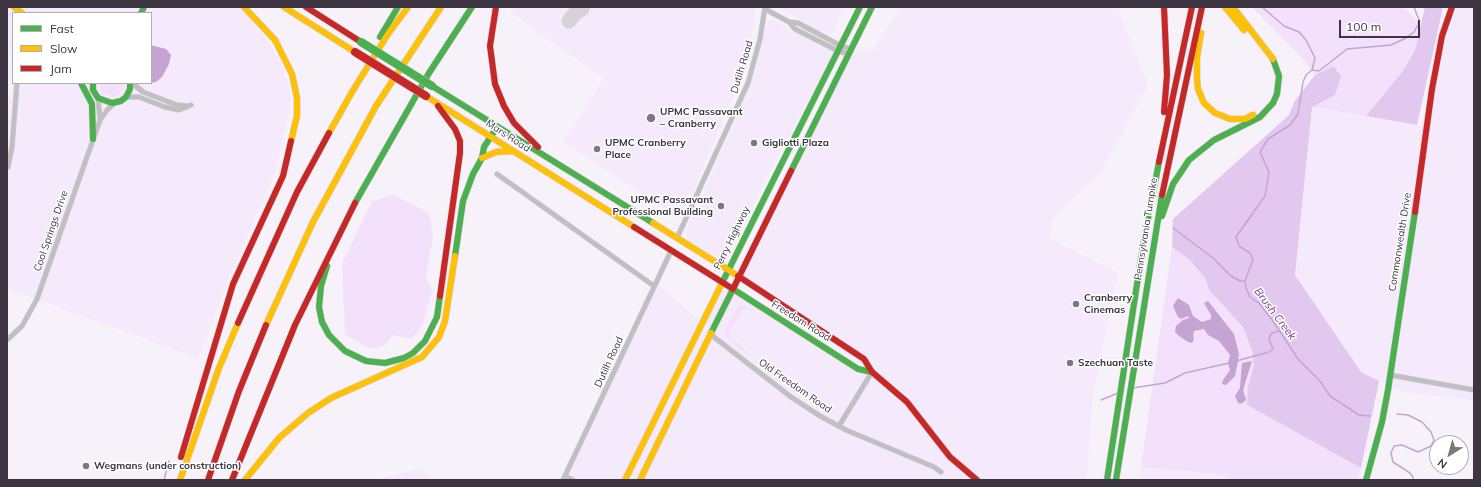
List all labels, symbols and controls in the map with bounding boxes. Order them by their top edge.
legend [12,12,152,84]
scale bar [1341,12,1422,38]
text: 100 m [1346,19,1381,34]
text: Fast [50,21,74,36]
street label: Dutilh Road [728,39,756,95]
text: Slow [50,41,78,56]
text: Jam [50,61,72,76]
place label: UPMC Passavant – Cranberry [660,106,743,130]
marker: UPMC Passavant – Cranberry [645,112,657,124]
street label: Mars Road [484,117,532,155]
place label: UPMC Cranberry Place [605,137,686,160]
place label: Gigliotti Plaza [762,137,829,149]
marker: Gigliotti Plaza [749,138,759,148]
marker: UPMC Cranberry Place [592,144,602,154]
street label: Pennsylvania Turnpike [1132,177,1160,281]
street label: Cool Springs Drive [32,189,70,273]
street label: Commonwealth Drive [1386,192,1414,292]
place label: UPMC Passavant Professional Building [612,194,713,218]
marker: UPMC Passavant Professional Building [716,201,726,211]
street label: Perry Highway [711,204,753,272]
water label: Brush Creek [1251,285,1299,343]
place label: Cranberry Cinemas [1084,292,1132,316]
street label: Freedom Road [769,298,833,344]
marker: Cranberry Cinemas [1071,299,1081,309]
street label: Dutilh Road [592,335,626,389]
street label: Old Freedom Road [756,356,834,416]
place label: Szechuan Taste [1078,357,1153,369]
marker: Szechuan Taste [1065,358,1075,368]
north arrow [1429,435,1469,475]
text: N [1435,456,1450,472]
place label: Wegmans (under construction) [94,460,242,472]
marker: Wegmans (under construction) [81,461,91,471]

